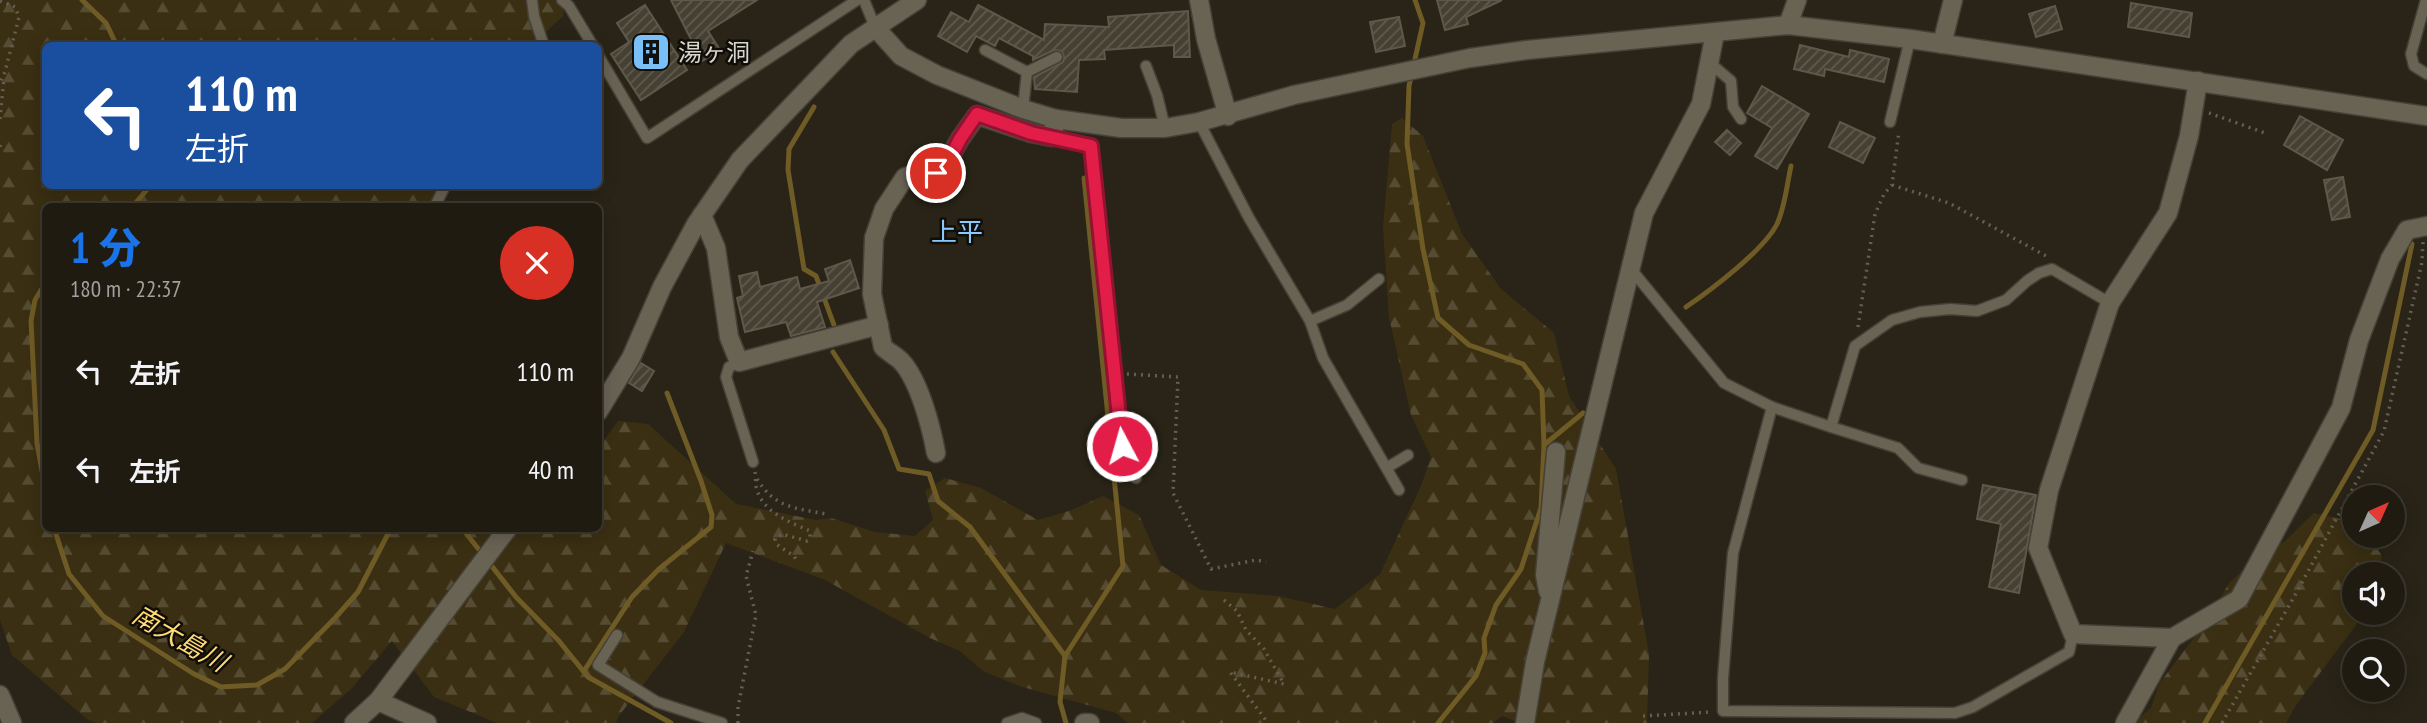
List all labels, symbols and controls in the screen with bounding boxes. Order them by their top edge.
building icon: 湯ヶ洞 [630,31,672,73]
place label: 湯ヶ洞 [678,37,750,68]
text: 110 m [185,61,298,125]
icon: left [70,70,161,161]
text: 左折 [185,127,249,169]
pin [906,143,966,203]
icon: arrive [917,154,955,192]
district label: 上平 [931,215,983,248]
text: 1 分 [70,220,141,275]
button: close [500,226,574,300]
text: 180 m · 22:37 [70,274,182,303]
icon: left [70,352,108,390]
text: 110 m [516,355,574,388]
text: 左折 [129,357,181,390]
position arrow [1085,409,1159,483]
icon: left [70,450,108,488]
text: 40 m [528,453,574,486]
text: 左折 [129,455,181,488]
north arrow [2342,485,2404,548]
map controls [2342,485,2405,702]
button: sound [2342,562,2405,625]
water label: 南大島川 [127,598,236,680]
button: search [2342,639,2405,702]

